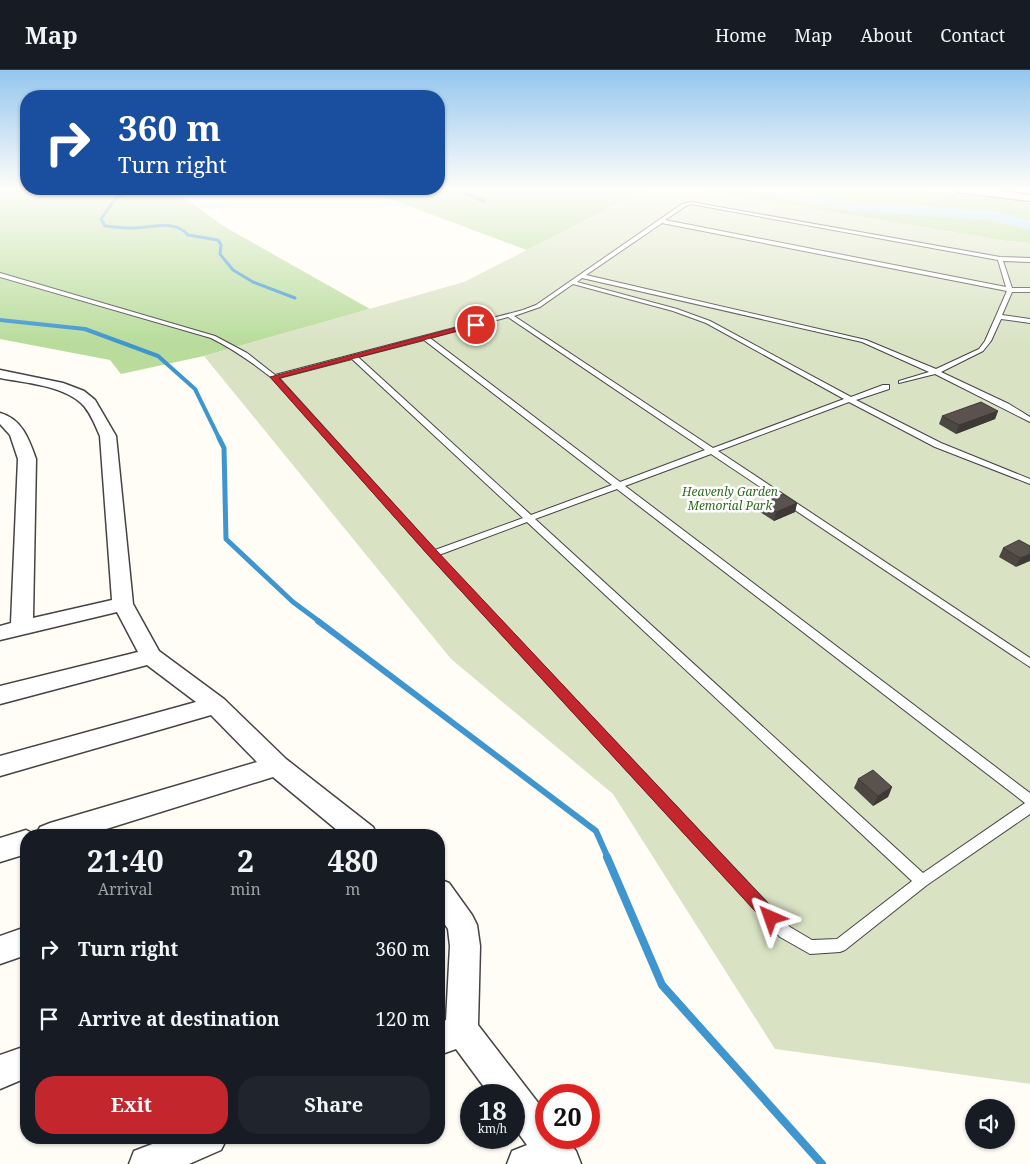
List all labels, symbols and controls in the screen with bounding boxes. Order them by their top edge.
text: Map [25,18,78,51]
text: Home [715,23,766,47]
text: Map [794,23,832,47]
text: About [860,23,912,47]
text: Contact [940,23,1005,47]
text: 360 m [118,104,221,151]
icon: right [35,110,100,175]
text: Turn right [118,149,227,179]
pin [455,304,497,346]
icon: arrive [462,311,490,339]
park label: Heavenly Garden Memorial Park [681,483,778,514]
text: 21:40 [87,840,164,881]
text: 2 [237,840,254,881]
text: 480 [327,840,378,881]
text: Arrival [98,878,152,900]
text: min [230,878,261,900]
text: m [345,878,360,900]
position arrow [744,891,796,943]
icon: right [35,935,63,963]
text: Turn right [78,936,178,962]
text: 360 m [375,936,430,962]
icon: arrive [35,1005,63,1033]
text: Arrive at destination [78,1006,280,1032]
text: 120 m [375,1006,430,1032]
button: Exit [35,1076,228,1134]
button: Share [238,1076,430,1134]
speed limit sign: 20 [535,1084,600,1149]
text: 18 [478,1093,507,1127]
map controls [965,1099,1015,1149]
button: sound [965,1099,1015,1149]
text: km/h [478,1120,507,1137]

